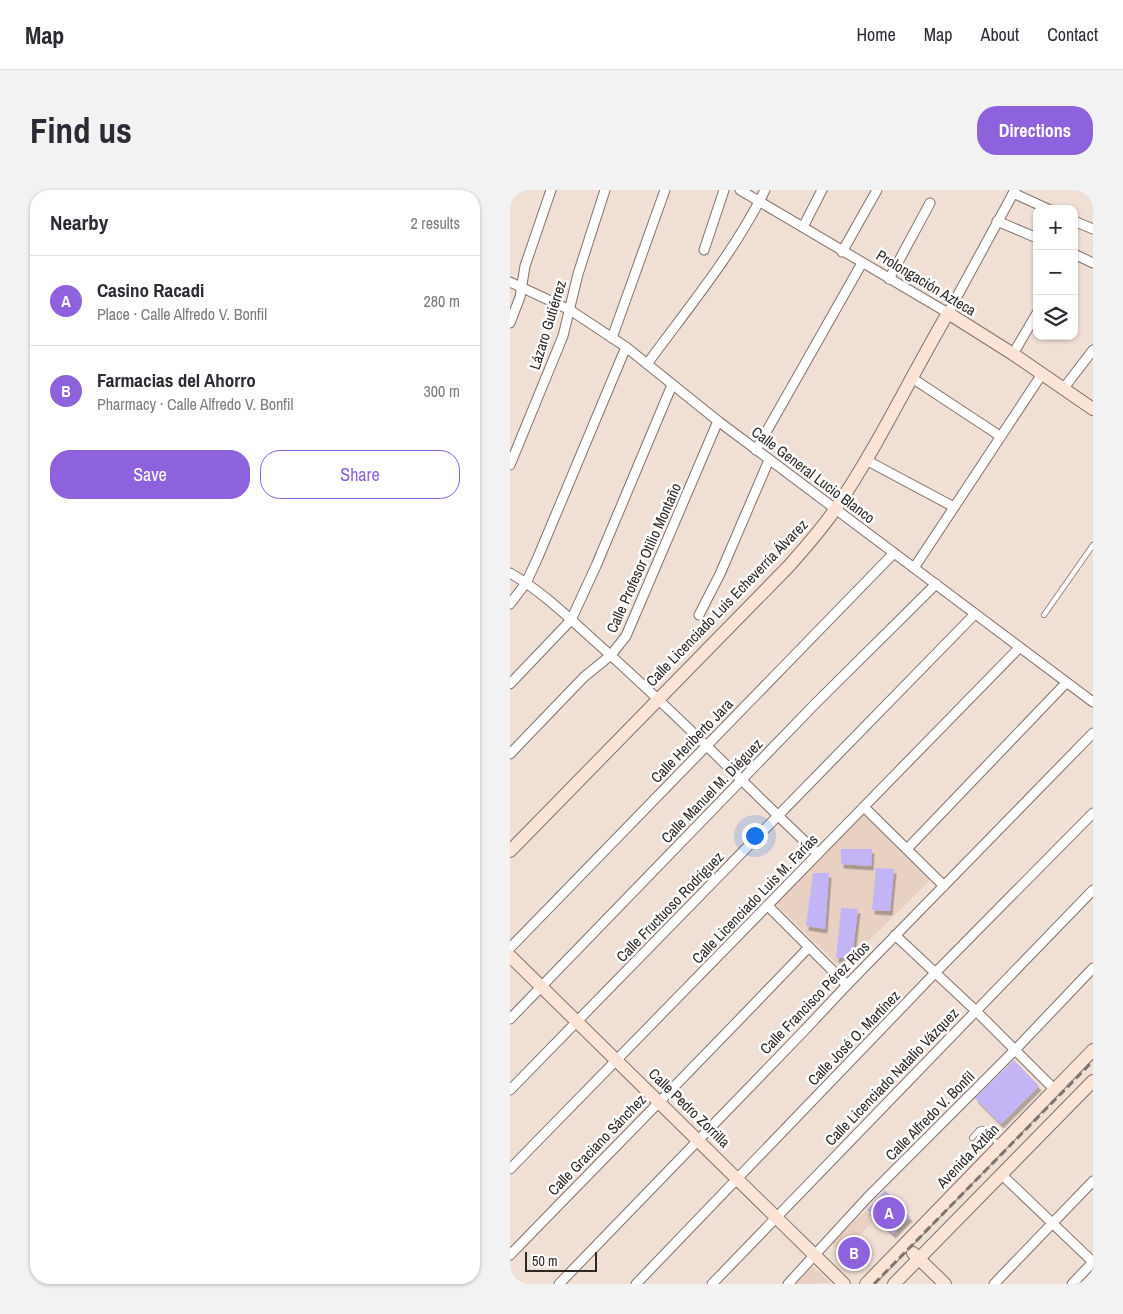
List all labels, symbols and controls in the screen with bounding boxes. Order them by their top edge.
text: Map [25,19,64,51]
text: Home [856,22,896,47]
text: Map [924,22,953,47]
text: About [981,22,1019,47]
text: Contact [1047,22,1098,47]
button: Directions [977,106,1093,155]
text: Find us [30,107,132,154]
map controls [1033,205,1078,340]
button: + [1033,205,1078,250]
text: Nearby [50,208,108,237]
text: 2 results [410,212,460,234]
street label: Prolongación Azteca [872,245,980,321]
button: − [1033,250,1078,295]
text: Casino Racadi [97,277,204,303]
street label: Lázaro Gutiérrez [524,278,571,372]
text: A [61,290,71,312]
text: 280 m [424,290,460,312]
button: layers [1033,295,1078,340]
text: Place · Calle Alfredo V. Bonfil [97,303,267,325]
text: Farmacias del Ahorro [97,367,256,393]
text: B [61,380,71,402]
text: 300 m [424,380,460,402]
text: Pharmacy · Calle Alfredo V. Bonfil [97,393,293,415]
street label: Calle General Lucio Blanco [747,421,880,528]
button: Save [50,450,250,499]
button: Share [260,450,460,499]
street label: Calle Profesor Otilio Montaño [601,479,686,636]
street label: Calle Licenciado Luis Echeverría Álvarez [641,514,812,691]
street label: Calle Heriberto Jara [646,694,738,788]
street label: Calle Manuel M. Diéguez [656,734,767,848]
your location [742,823,768,849]
street label: Calle Licenciado Luis M. Farías [687,829,822,968]
street label: Calle Fructuoso Rodríguez [611,847,728,967]
street label: Calle Francisco Pérez Ríos [755,937,874,1059]
street label: Calle José O. Martínez [803,985,905,1090]
street label: Calle Licenciado Natalio Vázquez [820,1003,963,1150]
street label: Calle Pedro Zorrilla [644,1063,735,1152]
street label: Calle Alfredo V. Bonfil [880,1066,979,1165]
street label: Calle Graciano Sánchez [543,1089,651,1200]
street label: Avenida Aztlán [931,1119,1004,1193]
pin: A [873,1194,905,1232]
pin: B [838,1234,870,1272]
scale bar [525,1249,598,1272]
text: 50 m [532,1252,558,1270]

